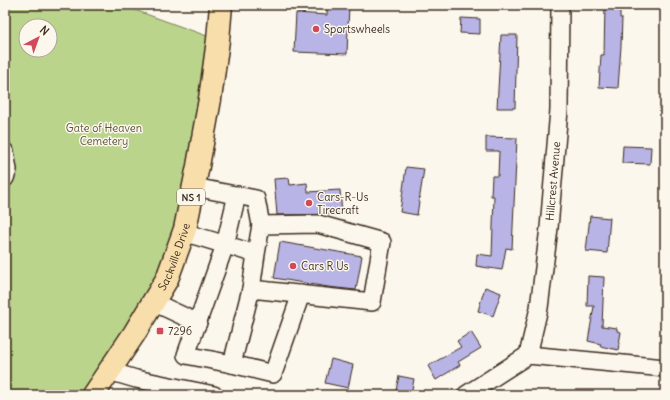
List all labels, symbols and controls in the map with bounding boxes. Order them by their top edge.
north arrow [18,18,58,58]
place label: Sportswheels [324,22,390,36]
text: N [37,23,52,38]
marker: Sportswheels [311,24,321,34]
park label: Gate of Heaven Cemetery [66,121,142,148]
street label: Hillcrest Avenue [543,141,563,221]
road number: NS 1 [177,189,205,205]
place label: Cars-R-Us Tirecraft [317,190,368,217]
marker: Cars-R-Us Tirecraft [304,198,314,208]
street label: Sackville Drive [155,222,193,293]
place label: Cars R Us [301,259,349,273]
marker: Cars R Us [288,261,298,271]
place label: 7296 [168,324,192,338]
marker: 7296 [155,326,165,336]

